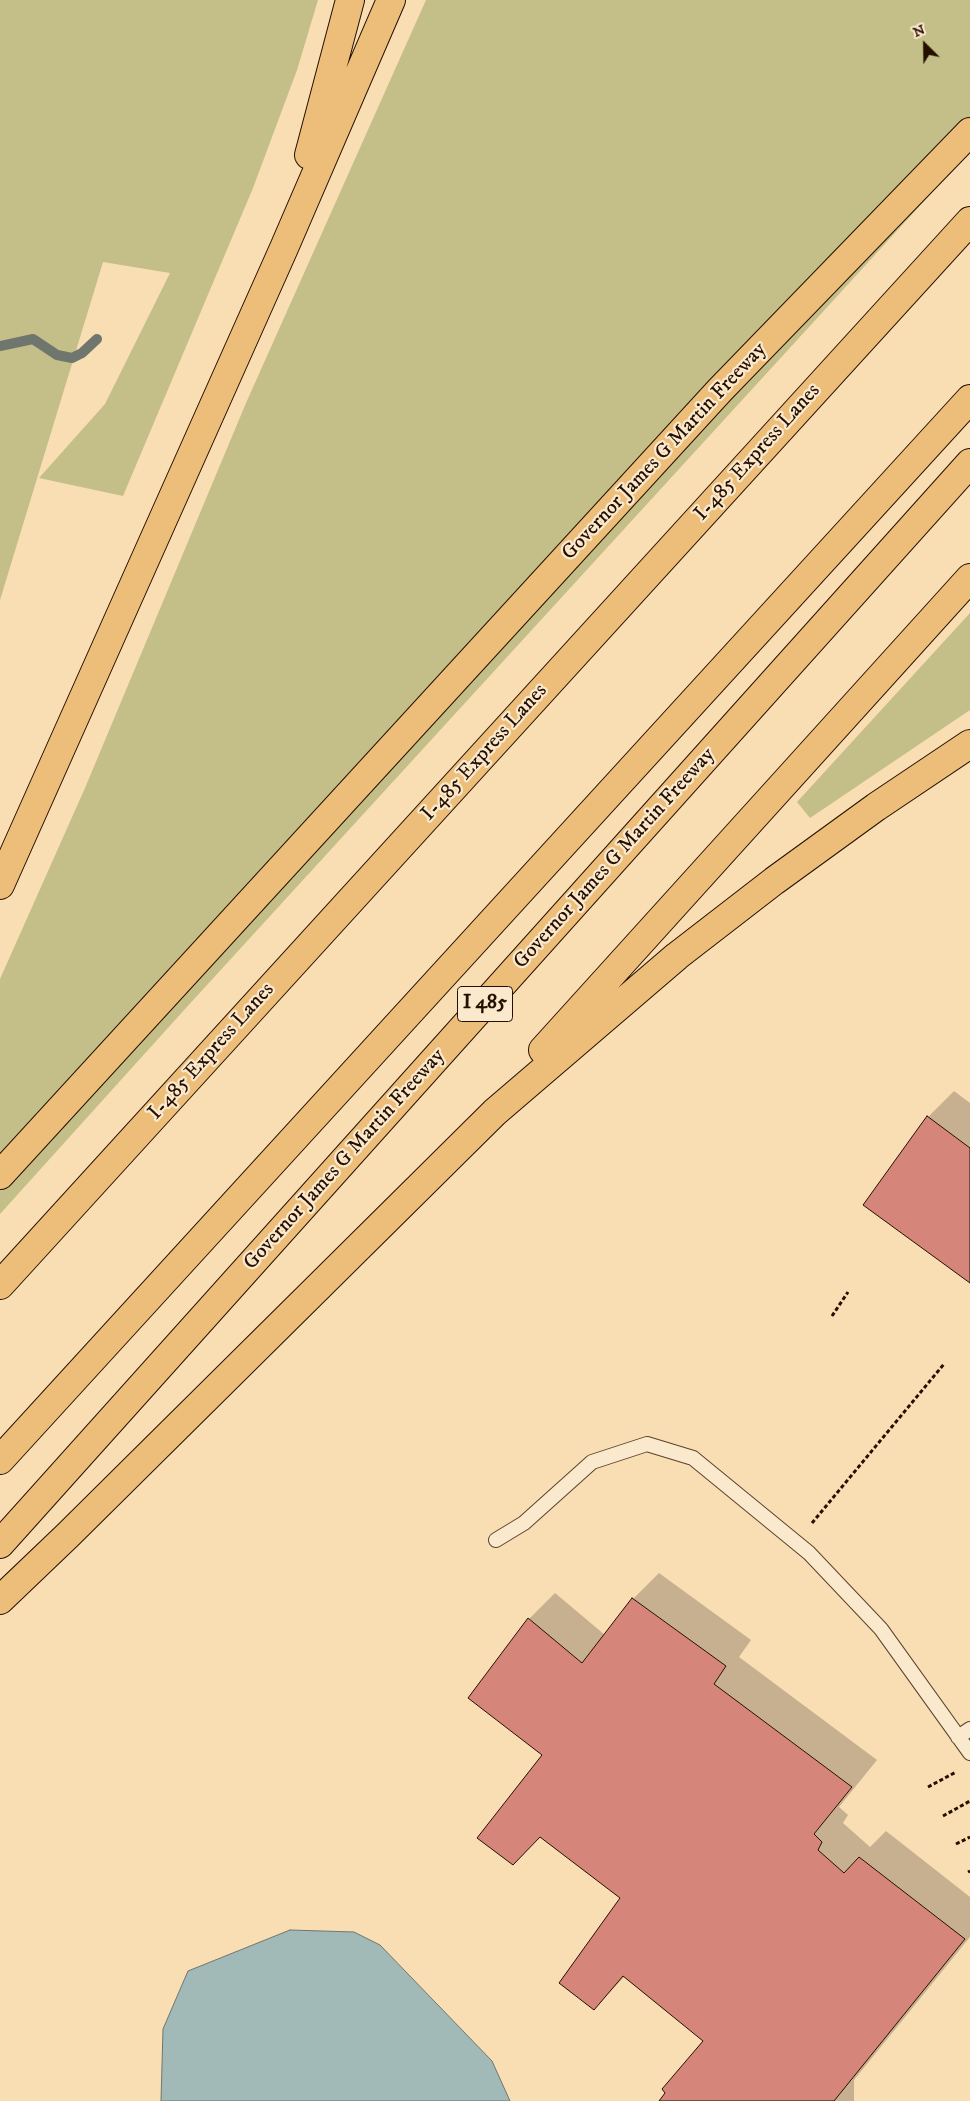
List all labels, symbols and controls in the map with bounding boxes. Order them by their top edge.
north arrow [900,20,950,70]
text: N [910,21,928,42]
street label: Governor James G Martin Freeway [557,338,773,566]
street label: I-485 Express Lanes [690,379,826,527]
street label: I-485 Express Lanes [417,679,553,827]
street label: Governor James G Martin Freeway [509,743,721,975]
street label: I-485 Express Lanes [144,978,280,1126]
road number: I 485 [458,986,512,1022]
street label: Governor James G Martin Freeway [239,1044,451,1276]

